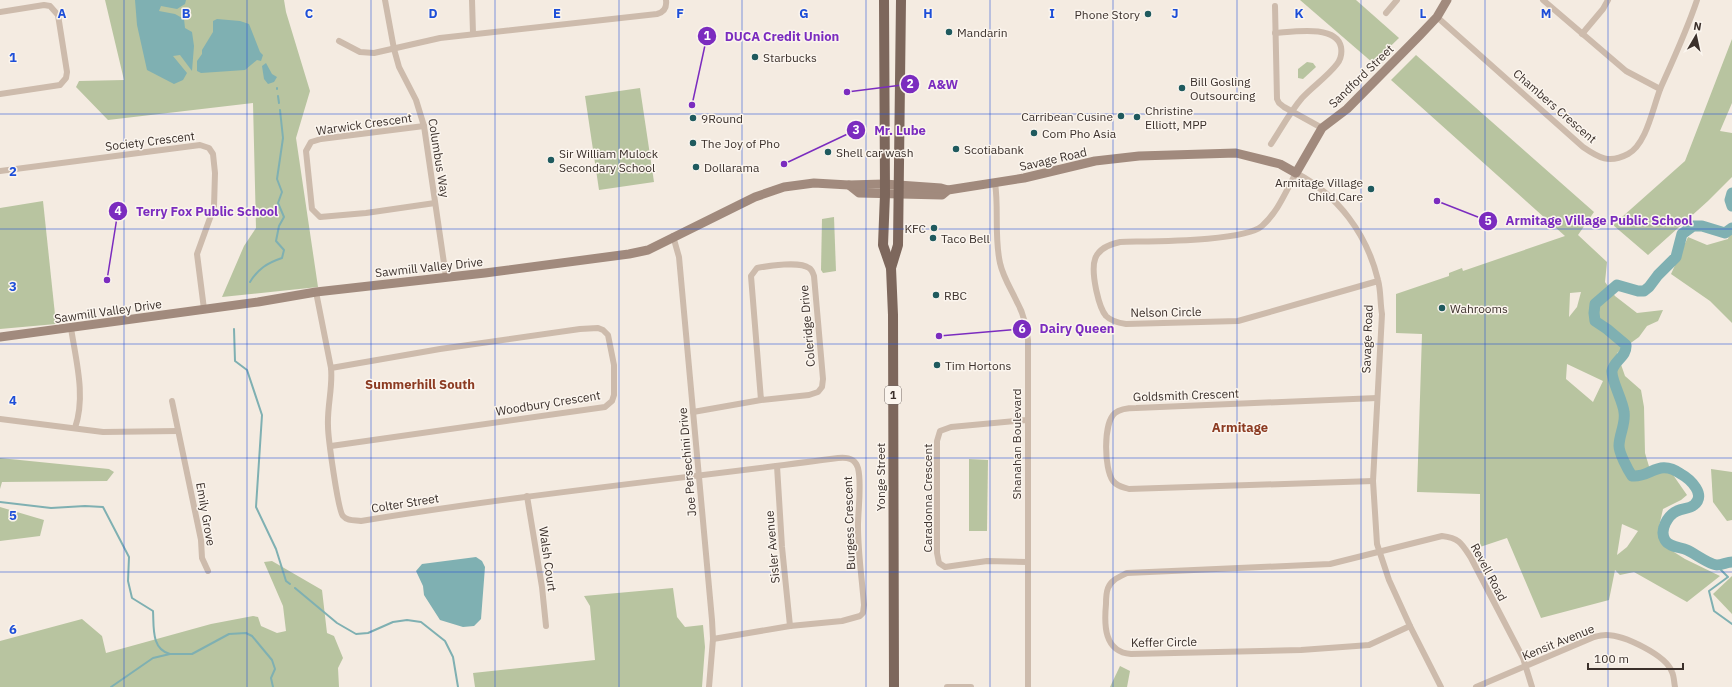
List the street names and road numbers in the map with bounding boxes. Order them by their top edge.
street label: Sandford Street [1325,41,1397,111]
street label: Chambers Crescent [1510,66,1600,146]
street label: Warwick Crescent [315,110,413,138]
street label: Columbus Way [425,117,453,199]
street label: Society Crescent [104,128,196,154]
street label: Savage Road [1018,144,1088,174]
street label: Sawmill Valley Drive [374,254,484,280]
street label: Coleridge Drive [796,284,818,367]
street label: Sawmill Valley Drive [53,296,163,326]
street label: Nelson Circle [1130,304,1202,320]
street label: Savage Road [1358,304,1376,374]
road number: 1 [885,386,901,404]
street label: Goldsmith Crescent [1133,386,1239,404]
street label: Woodbury Crescent [495,387,601,419]
street label: Shanahan Boulevard [1009,389,1024,499]
street label: Joe Persechini Drive [675,407,699,517]
street label: Yonge Street [873,443,888,511]
street label: Caradonna Crescent [920,444,935,553]
street label: Burgess Crescent [840,476,858,570]
street label: Emily Grove [193,481,219,547]
street label: Colter Street [370,490,440,516]
street label: Sisler Avenue [761,510,783,584]
street label: Walsh Court [536,526,560,592]
street label: Revell Road [1468,541,1510,603]
street label: Kensit Avenue [1520,621,1597,663]
street label: Keffer Circle [1131,634,1198,650]

